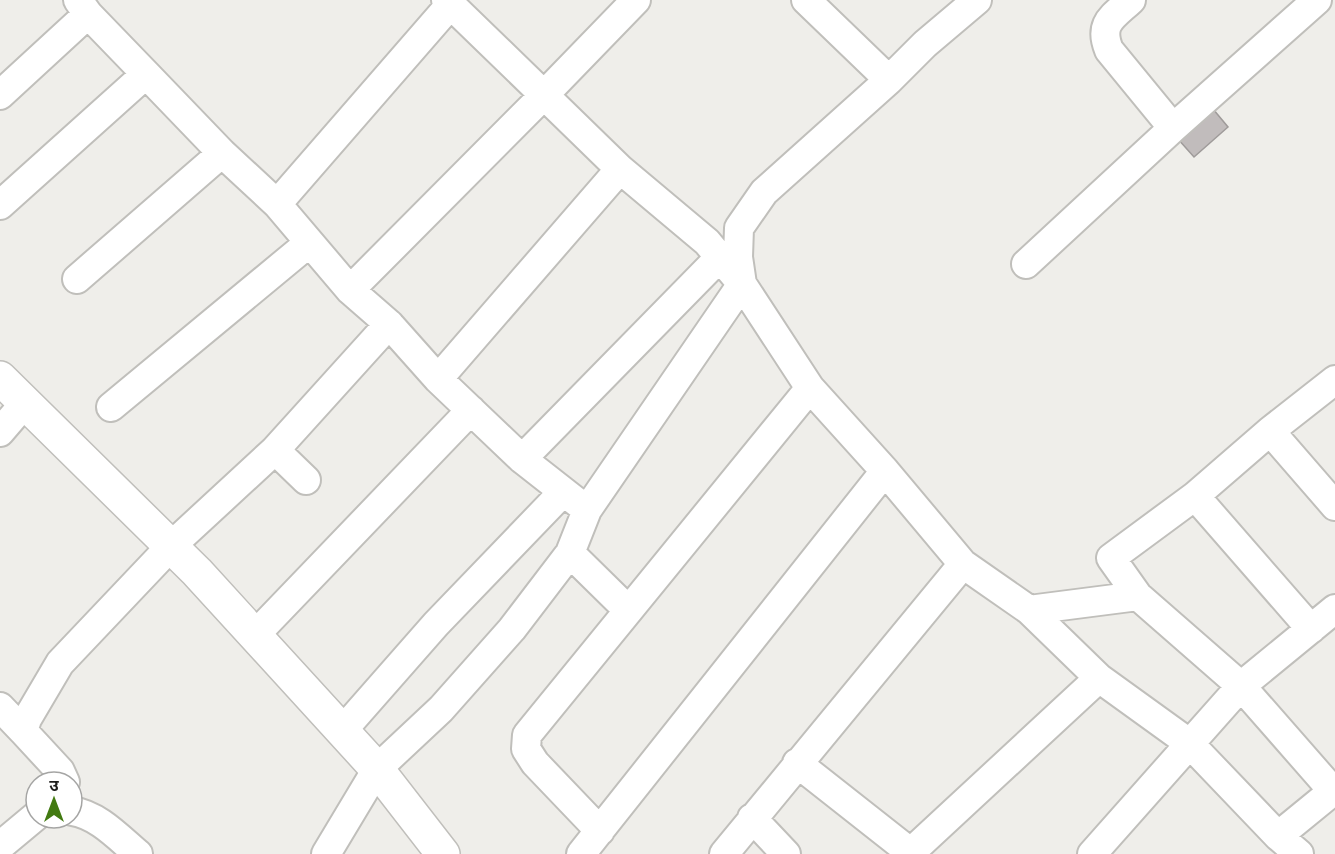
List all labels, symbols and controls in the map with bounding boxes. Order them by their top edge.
north arrow [24,770,84,830]
text: उ [49,775,59,794]

